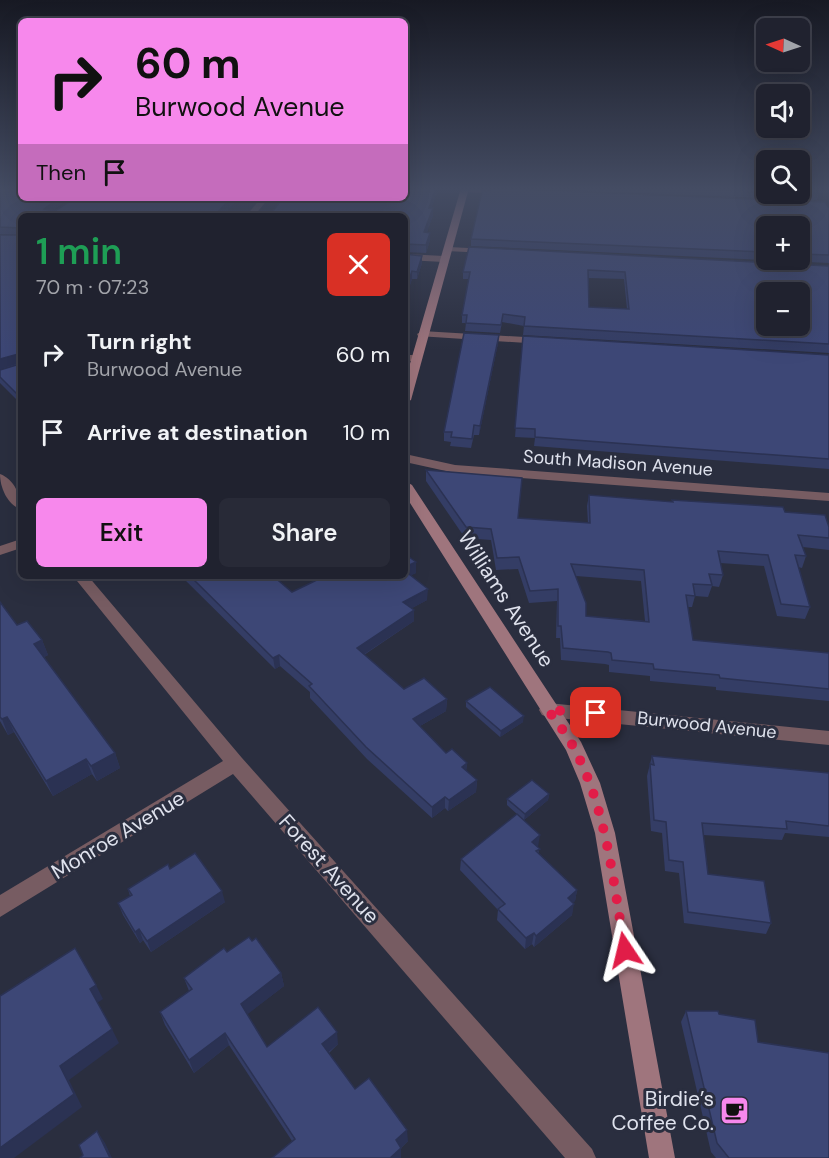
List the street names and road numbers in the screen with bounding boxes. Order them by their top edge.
street label: South Madison Avenue [522,444,714,482]
street label: Williams Avenue [451,525,561,673]
street label: Burwood Avenue [636,706,778,744]
street label: Monroe Avenue [46,784,190,886]
street label: Forest Avenue [272,808,386,930]

